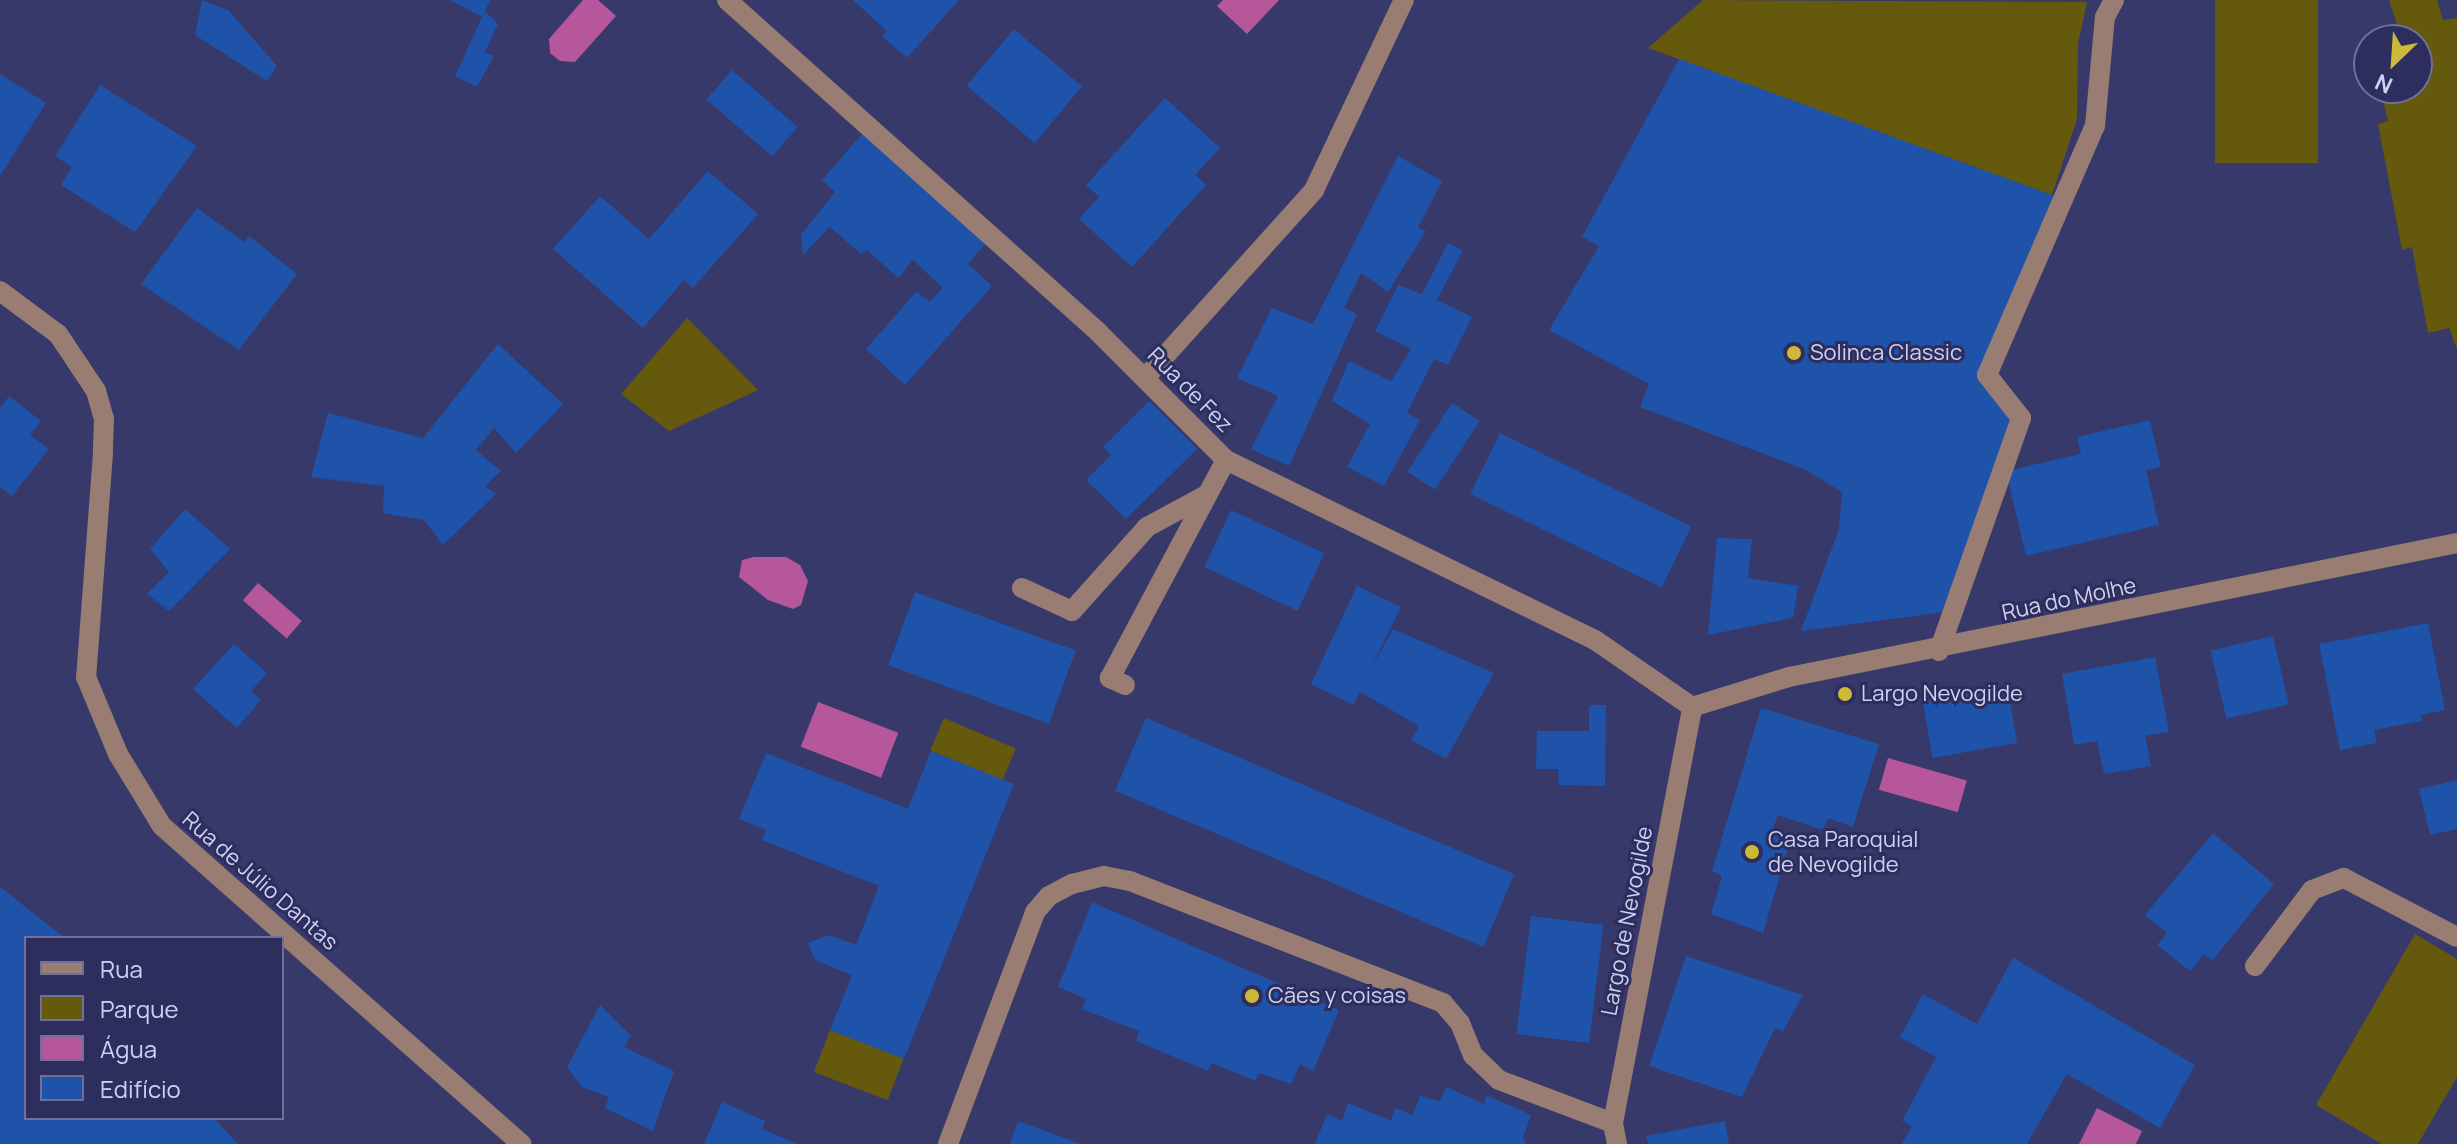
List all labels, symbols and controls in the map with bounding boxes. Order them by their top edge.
north arrow [2353,24,2433,104]
text: N [2370,67,2397,101]
place label: Solinca Classic [1810,340,1962,366]
street label: Rua de Fez [1142,342,1238,438]
marker: Solinca Classic [1785,344,1803,362]
street label: Rua do Molhe [1999,572,2139,626]
place label: Largo Nevogilde [1861,681,2023,707]
marker: Largo Nevogilde [1836,685,1854,703]
street label: Rua de Júlio Dantas [177,806,343,956]
street label: Largo de Nevogilde [1596,824,1658,1018]
place label: Casa Paroquial de Nevogilde [1768,826,1918,878]
marker: Casa Paroquial de Nevogilde [1743,843,1761,861]
legend [24,936,284,1120]
text: Rua [100,952,143,985]
place label: Cães y coisas [1268,983,1406,1009]
marker: Cães y coisas [1243,987,1261,1005]
text: Parque [100,992,178,1025]
text: Água [100,1032,157,1065]
text: Edifício [100,1072,181,1105]

